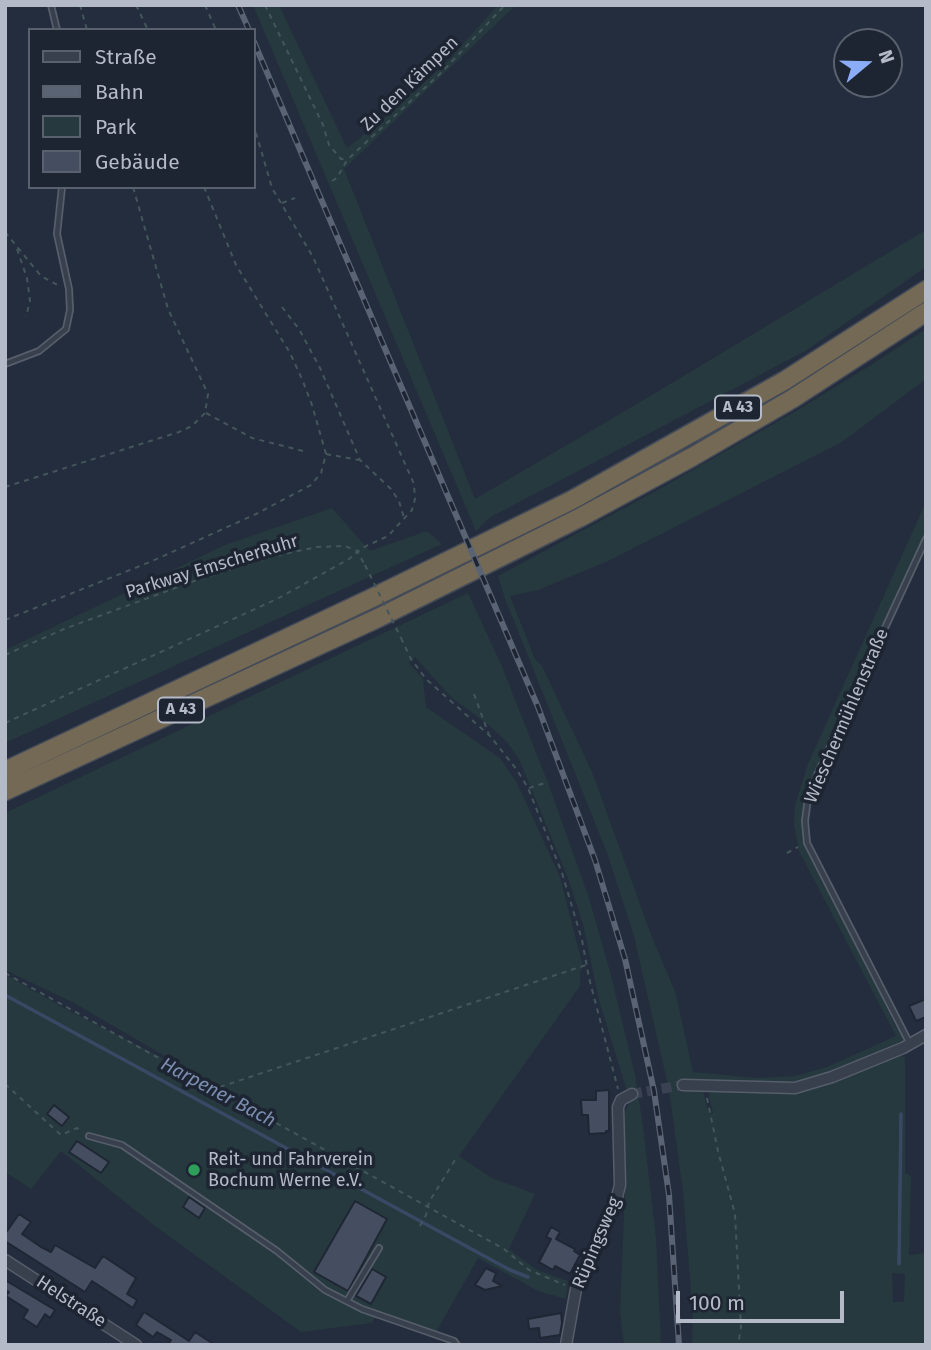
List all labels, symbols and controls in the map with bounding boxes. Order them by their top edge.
legend [28,28,256,189]
north arrow [833,28,903,98]
street label: Zu den Kämpen [357,32,463,136]
text: Straße [95,44,157,70]
text: N [874,47,899,66]
text: Bahn [95,79,144,105]
text: Park [95,114,136,140]
text: Gebäude [95,149,180,175]
road number: A 43 [715,396,761,420]
street label: Parkway EmscherRuhr [123,530,301,604]
street label: Wieschermühlenstraße [800,625,894,807]
road number: A 43 [158,698,204,722]
water label: Harpener Bach [157,1053,279,1133]
place label: Reit- und Fahrverein Bochum Werne e.V. [208,1149,373,1192]
marker: Reit- und Fahrverein Bochum Werne e.V. [186,1162,202,1178]
street label: Rüpingsweg [568,1194,626,1292]
street label: Helstraße [32,1271,110,1333]
scale bar [679,1276,847,1320]
text: 100 m [689,1290,745,1316]

